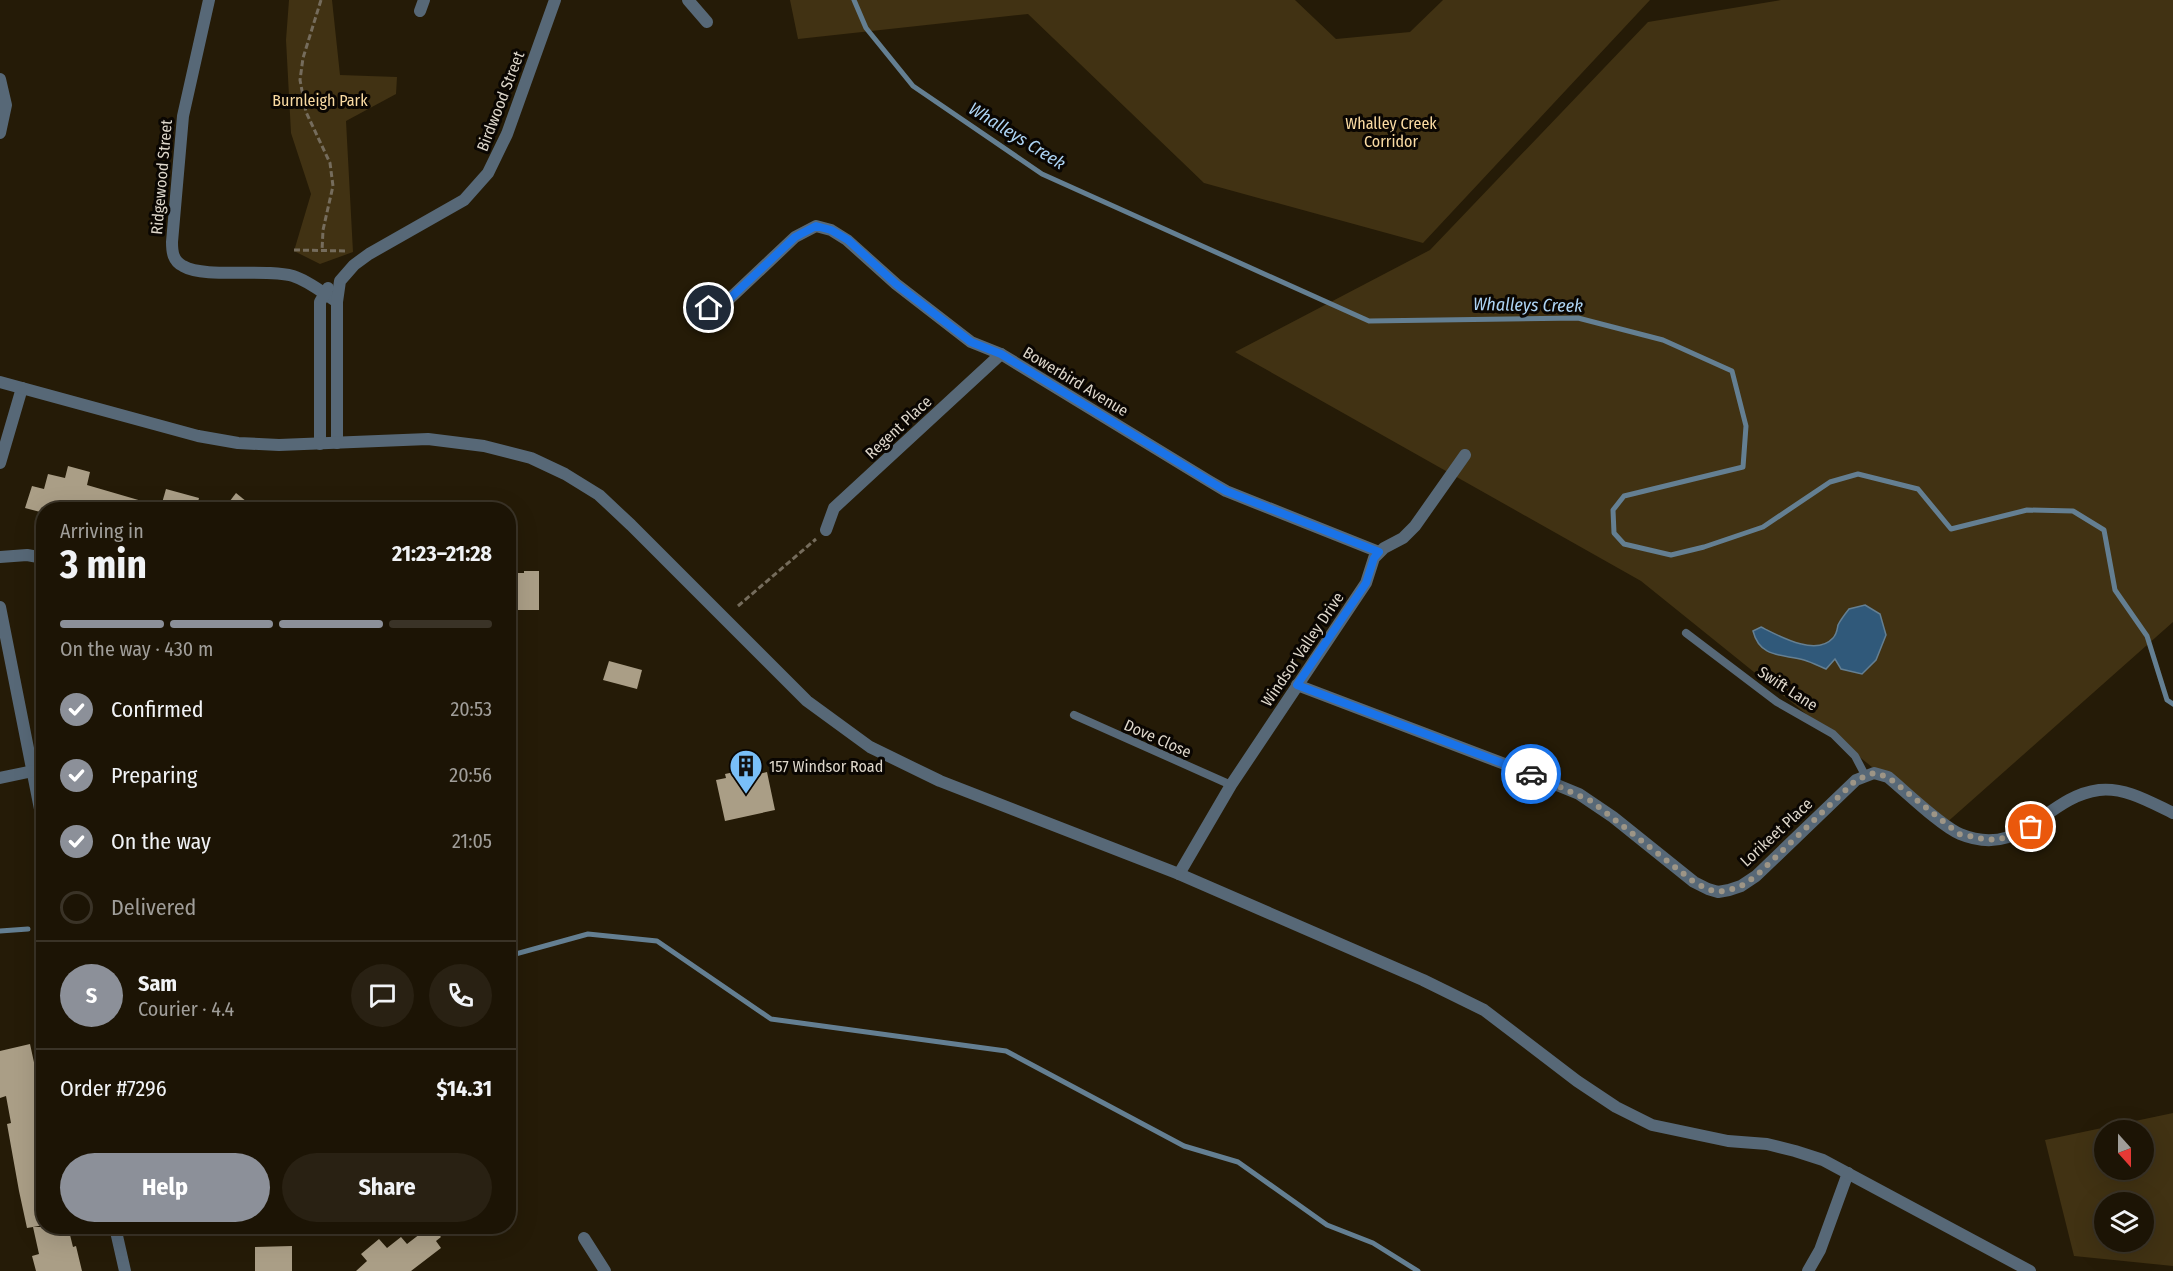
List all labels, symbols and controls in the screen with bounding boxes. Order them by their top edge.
street label: Birdwood Street [473,48,529,154]
park label: Burnleigh Park [272,91,368,110]
water label: Whalleys Creek [965,98,1070,175]
park label: Whalley Creek Corridor [1345,114,1437,151]
street label: Ridgewood Street [147,118,176,235]
pin [683,282,734,333]
icon: home [692,291,725,324]
water label: Whalleys Creek [1473,293,1583,317]
street label: Bowerbird Avenue [1020,343,1132,420]
street label: Regent Place [861,392,935,463]
text: Arriving in [60,519,144,543]
text: 21:23–21:28 [392,540,492,567]
text: 3 min [60,542,147,588]
street label: Windsor Valley Drive [1257,588,1348,710]
text: On the way · 430 m [60,637,213,661]
street label: Swift Lane [1754,662,1821,715]
icon: check [60,693,93,726]
text: Confirmed [111,696,204,723]
text: 20:53 [450,697,492,721]
street label: Dove Close [1121,715,1194,762]
courier [1501,744,1561,804]
building icon: 157 Windsor Road [728,748,764,795]
place label: 157 Windsor Road [769,757,883,776]
icon: car [1515,758,1548,791]
icon: check [60,759,93,792]
text: Preparing [111,762,197,789]
text: 20:56 [449,763,492,787]
street label: Lorikeet Place [1736,794,1816,871]
pin [2005,801,2056,852]
icon: bag [2014,810,2047,843]
icon: check [60,825,93,858]
text: On the way [111,828,211,855]
text: 21:05 [452,829,492,853]
text: Delivered [111,894,196,921]
button: chat [351,964,414,1027]
button: phone [429,964,492,1027]
text: Sam [138,970,177,997]
text: S [86,982,97,1009]
text: Courier · 4.4 [138,997,234,1021]
text: Order #7296 [60,1075,167,1102]
text: $14.31 [437,1075,492,1102]
north arrow [2094,1120,2154,1180]
map controls [2094,1120,2154,1252]
button: Help [60,1153,270,1222]
button: Share [282,1153,492,1222]
button: layers [2094,1192,2154,1252]

